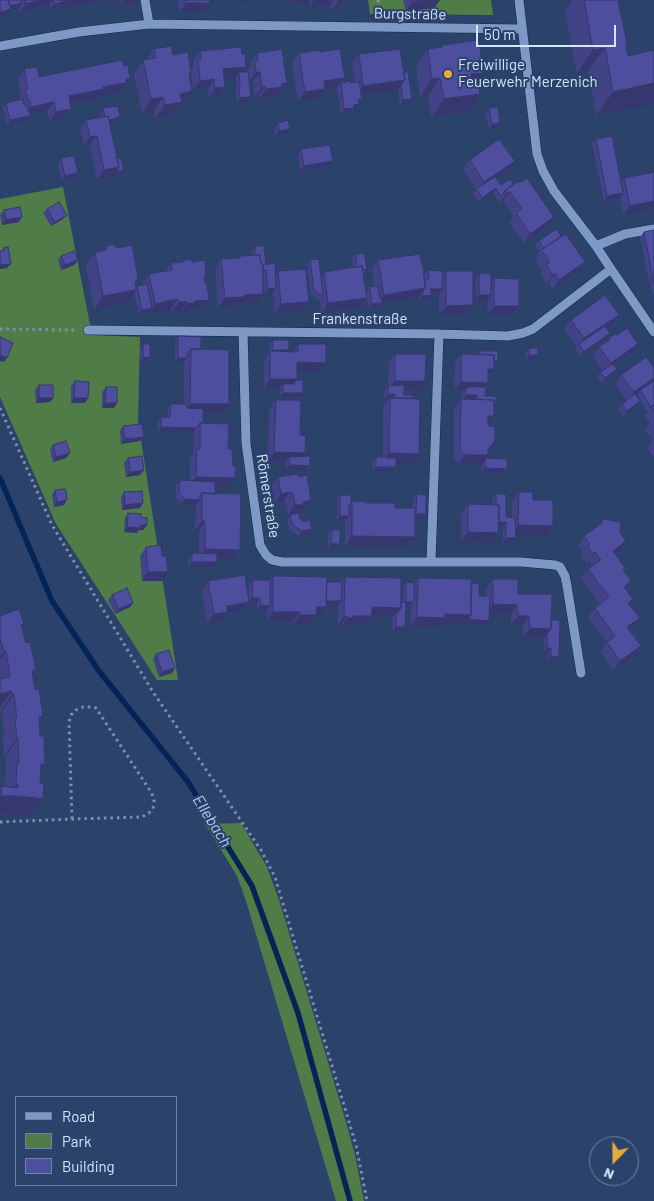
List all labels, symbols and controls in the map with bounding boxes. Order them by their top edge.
street label: Burgstraße [374,4,446,24]
scale bar [479,15,619,47]
text: 50 m [484,25,516,43]
place label: Freiwillige Feuerwehr Merzenich [458,56,598,91]
marker: Freiwillige Feuerwehr Merzenich [442,68,454,80]
street label: Frankenstraße [313,310,407,328]
street label: Römerstraße [252,453,284,539]
water label: Ellebach [188,791,236,851]
legend [15,1096,178,1186]
text: Road [62,1107,95,1125]
text: Park [62,1132,91,1150]
north arrow [589,1136,639,1186]
text: Building [62,1157,115,1175]
text: N [601,1165,616,1184]

